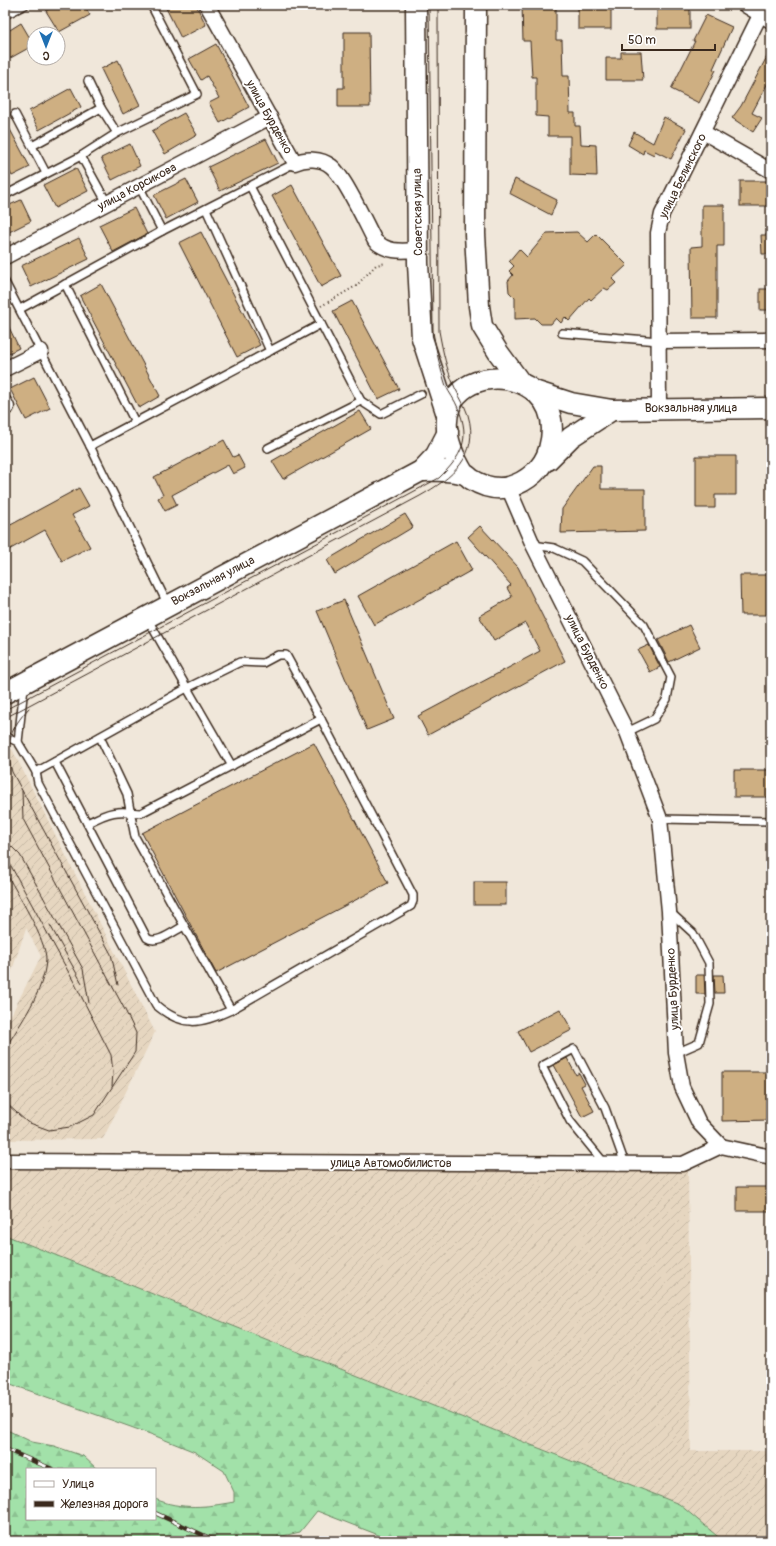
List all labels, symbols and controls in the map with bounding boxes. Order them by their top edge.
north arrow [26,26,66,66]
scale bar [622,26,715,52]
text: 50 m [628,33,656,48]
text: С [42,49,49,62]
street label: улица Бурденко [242,77,296,157]
street label: улица Белинского [656,131,710,222]
street label: улица Корсикова [94,160,179,215]
street label: Советская улица [410,168,426,256]
street label: Вокзальная улица [645,401,738,416]
street label: Вокзальная улица [169,553,258,609]
street label: улица Бурденко [561,611,613,693]
street label: улица Бурденко [663,947,683,1031]
street label: улица Автомобилистов [329,1156,452,1171]
legend [26,1468,156,1520]
text: Улица [62,1477,94,1492]
text: Железная дорога [60,1497,149,1512]

